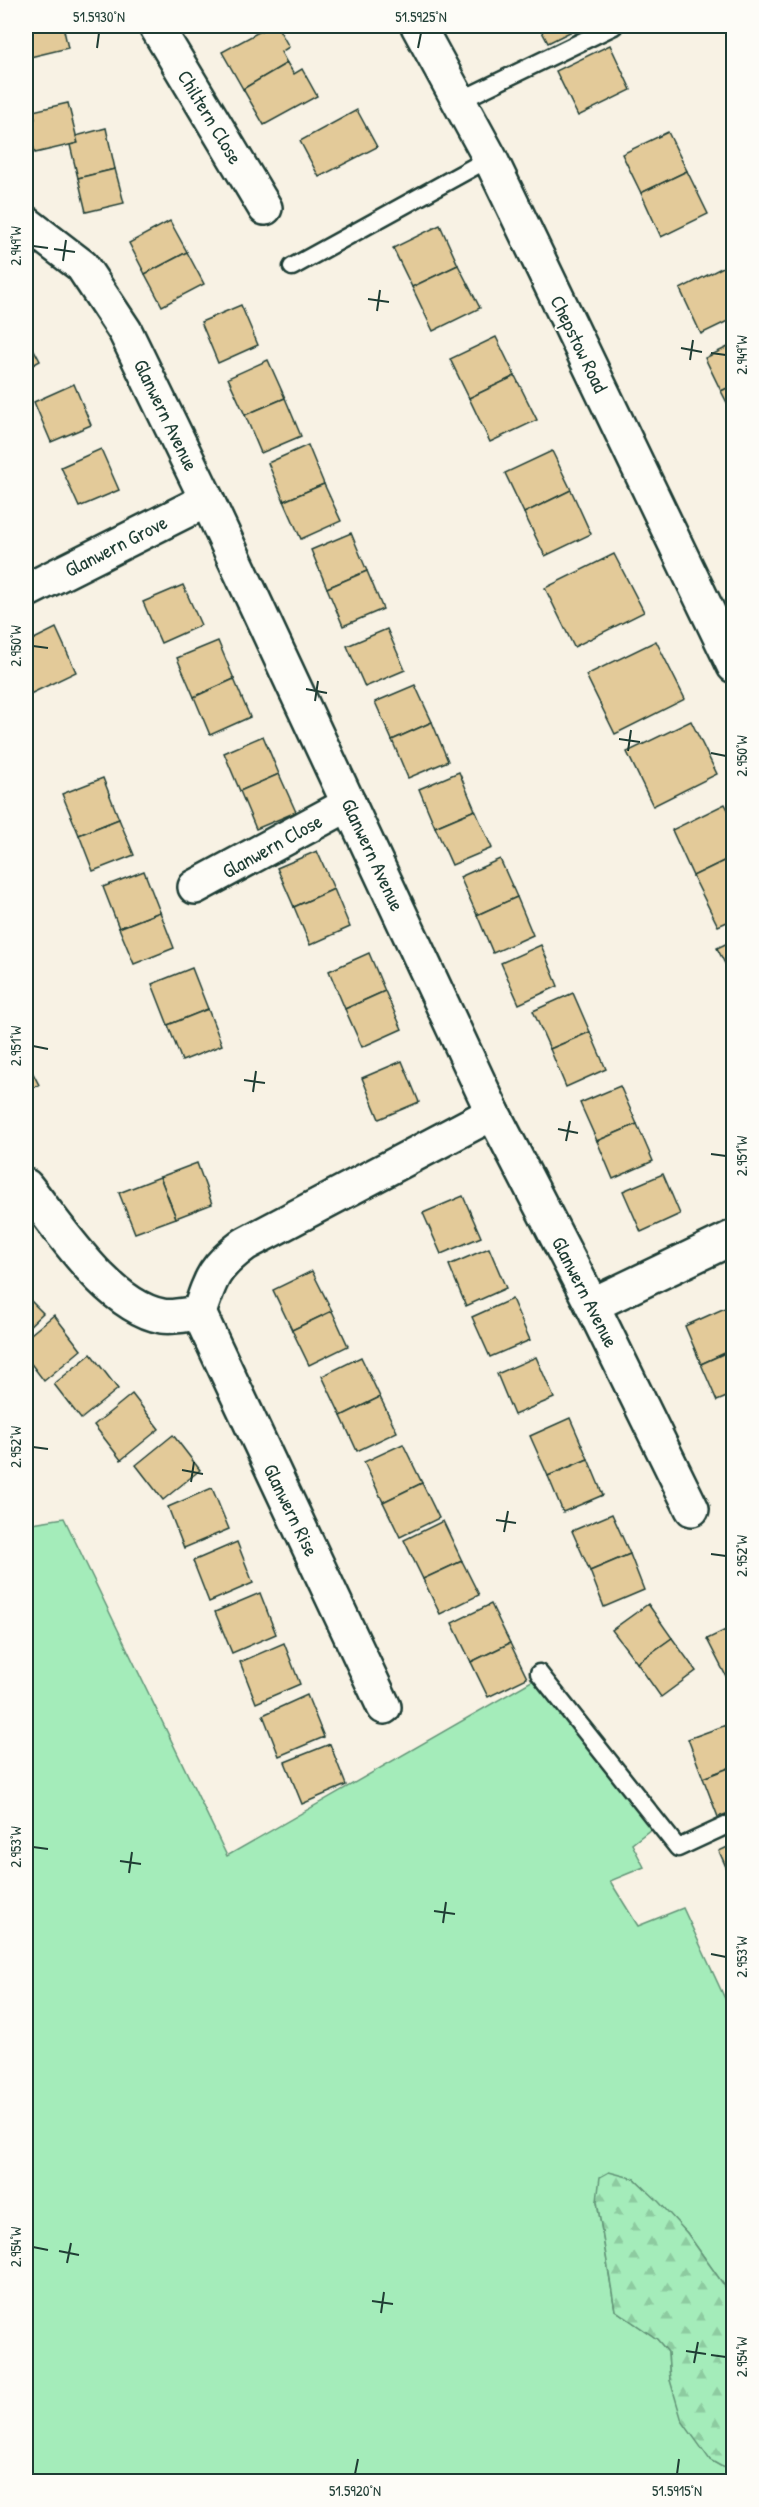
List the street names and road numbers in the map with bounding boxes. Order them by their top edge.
street label: Chiltern Close [172,65,249,169]
street label: Chepstow Road [544,291,615,397]
street label: Glanwern Avenue [128,354,205,475]
street label: Glanwern Grove [60,508,172,583]
street label: Glanwern Avenue [336,794,411,915]
street label: Glanwern Close [217,807,327,884]
street label: Glanwern Avenue [546,1232,625,1352]
street label: Glanwern Rise [257,1459,325,1560]

